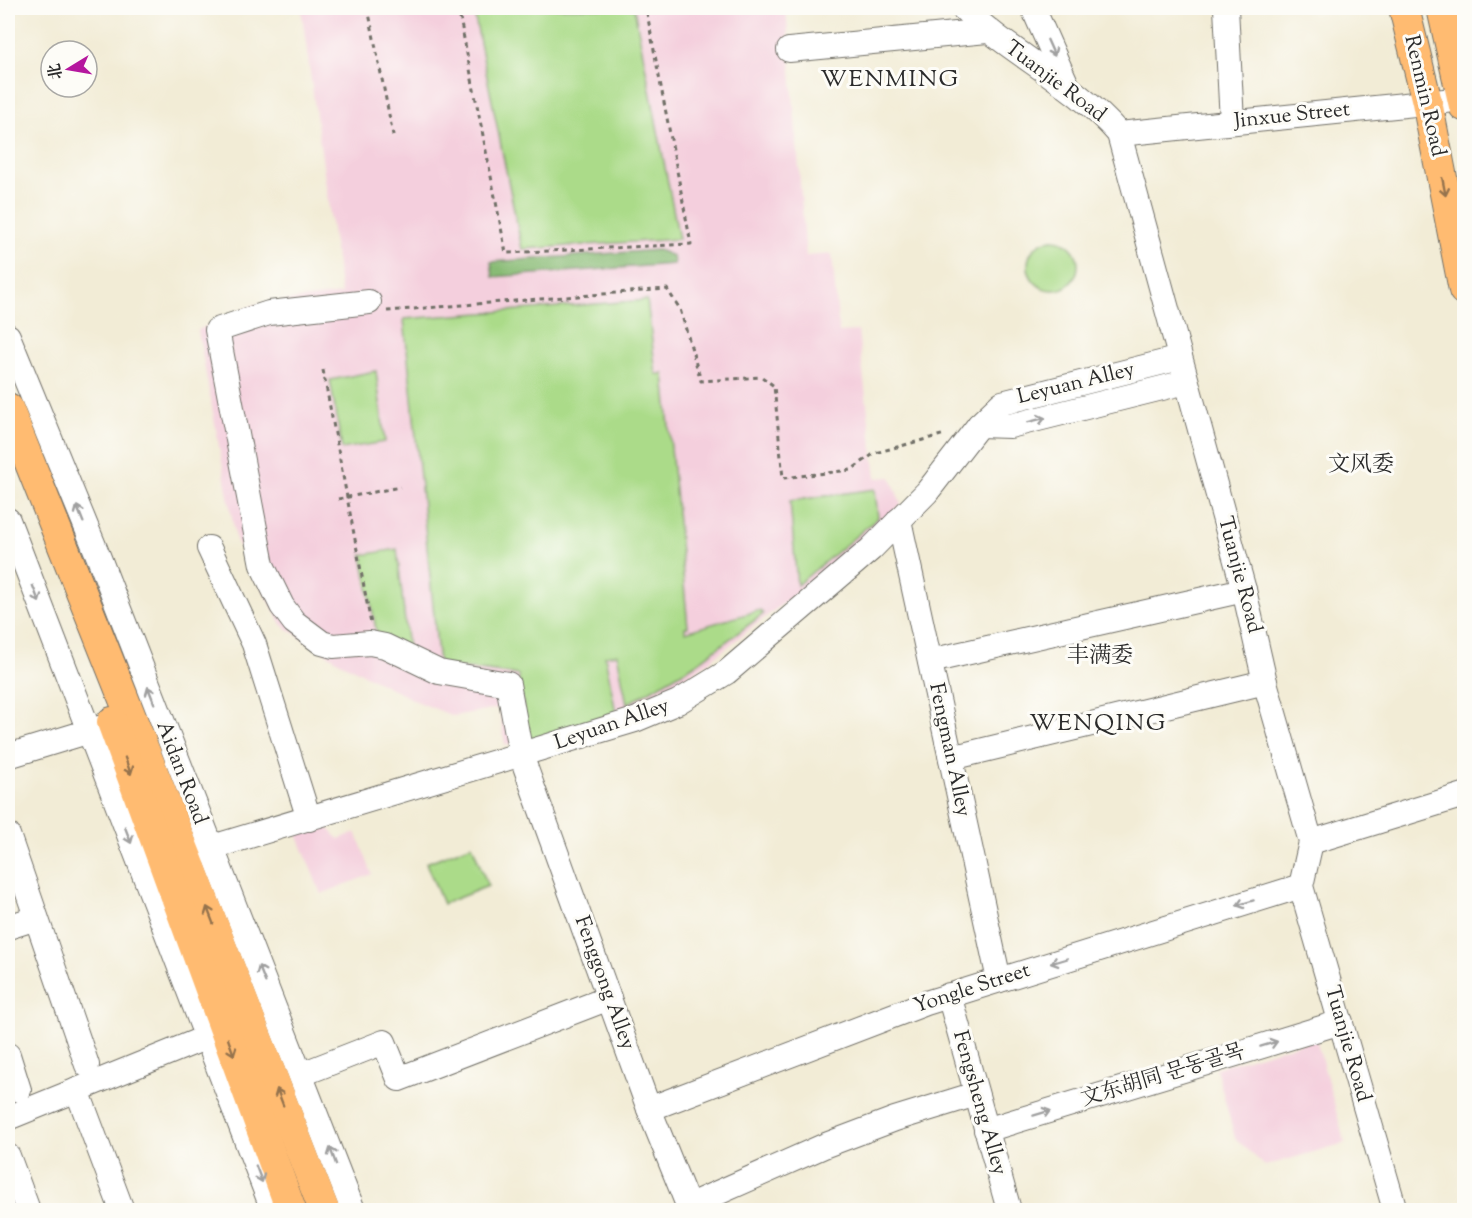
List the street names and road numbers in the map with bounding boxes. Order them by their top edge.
street label: Renmin Road [1395,32,1453,160]
street label: Tuanjie Road [998,34,1112,130]
street label: Jinxue Street [1232,95,1351,137]
street label: Leyuan Alley [1014,355,1138,413]
street label: Tuanjie Road [1209,513,1269,637]
street label: Fengman Alley [920,680,978,820]
street label: Leyuan Alley [551,691,674,759]
street label: Aidan Road [148,717,214,829]
street label: Fenggong Alley [566,912,642,1055]
street label: Yongle Street [910,956,1034,1022]
street label: Tuanjie Road [1316,982,1378,1106]
street label: Fengsheng Alley [944,1027,1014,1179]
street label: 文东胡同 문동골목 [1078,1037,1248,1115]

